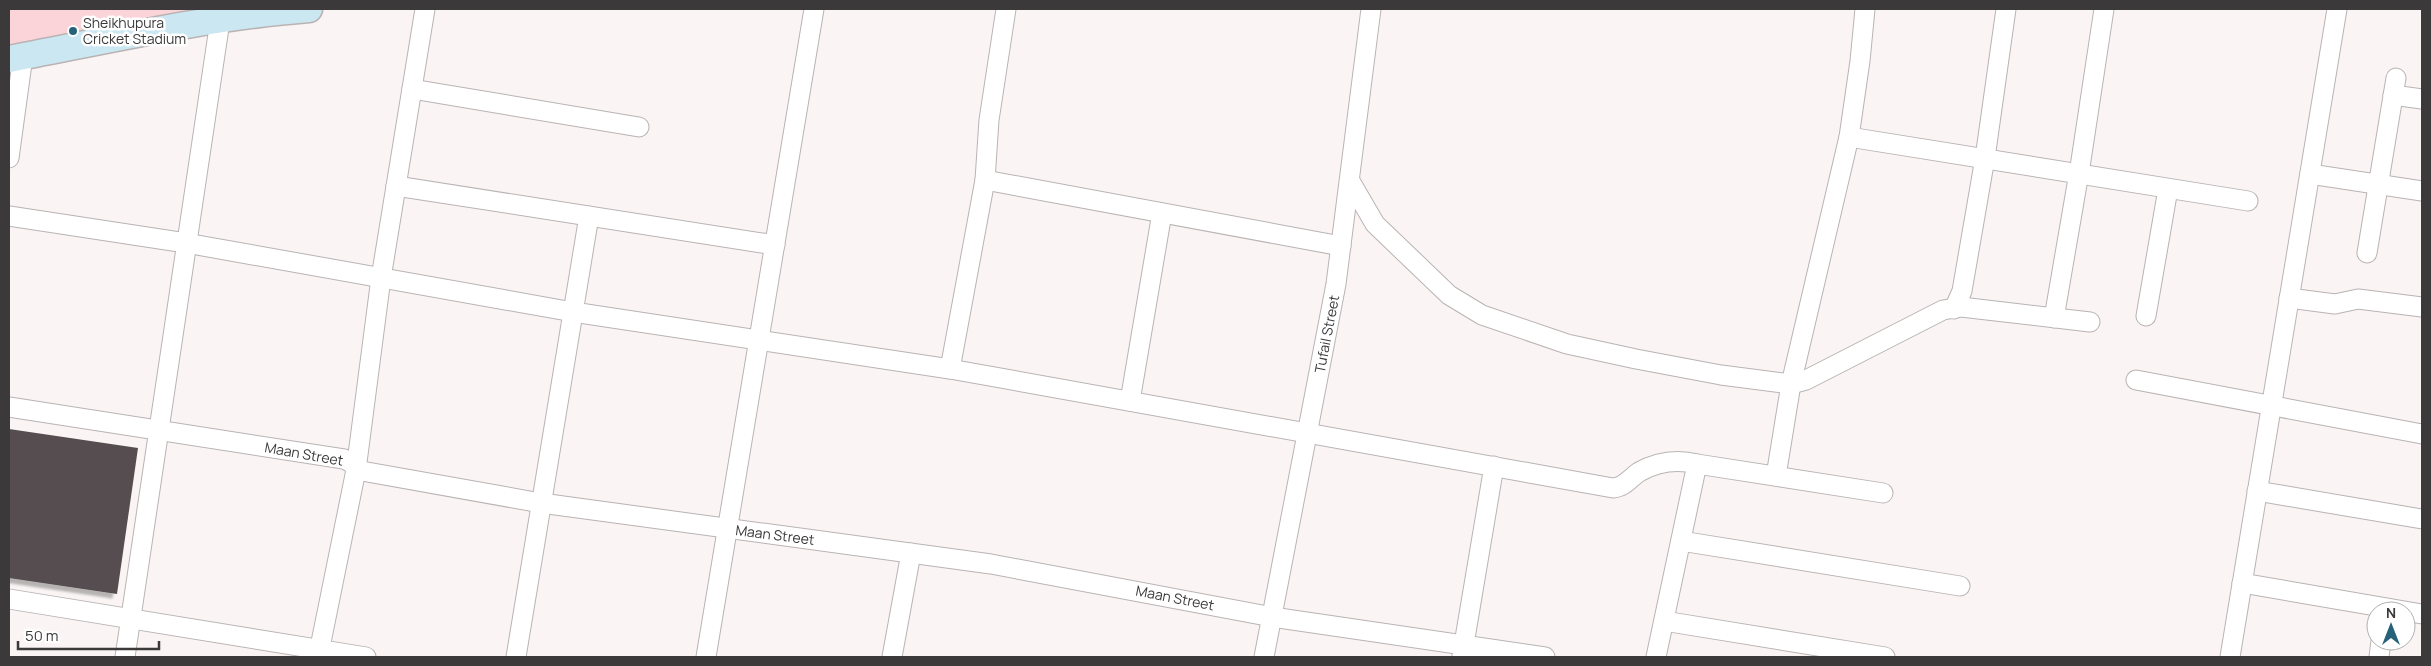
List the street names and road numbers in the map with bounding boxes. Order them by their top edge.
street label: Tufail Street [1310,293,1343,374]
street label: Maan Street [263,437,345,470]
street label: Maan Street [734,520,816,549]
street label: Maan Street [1134,581,1216,614]

